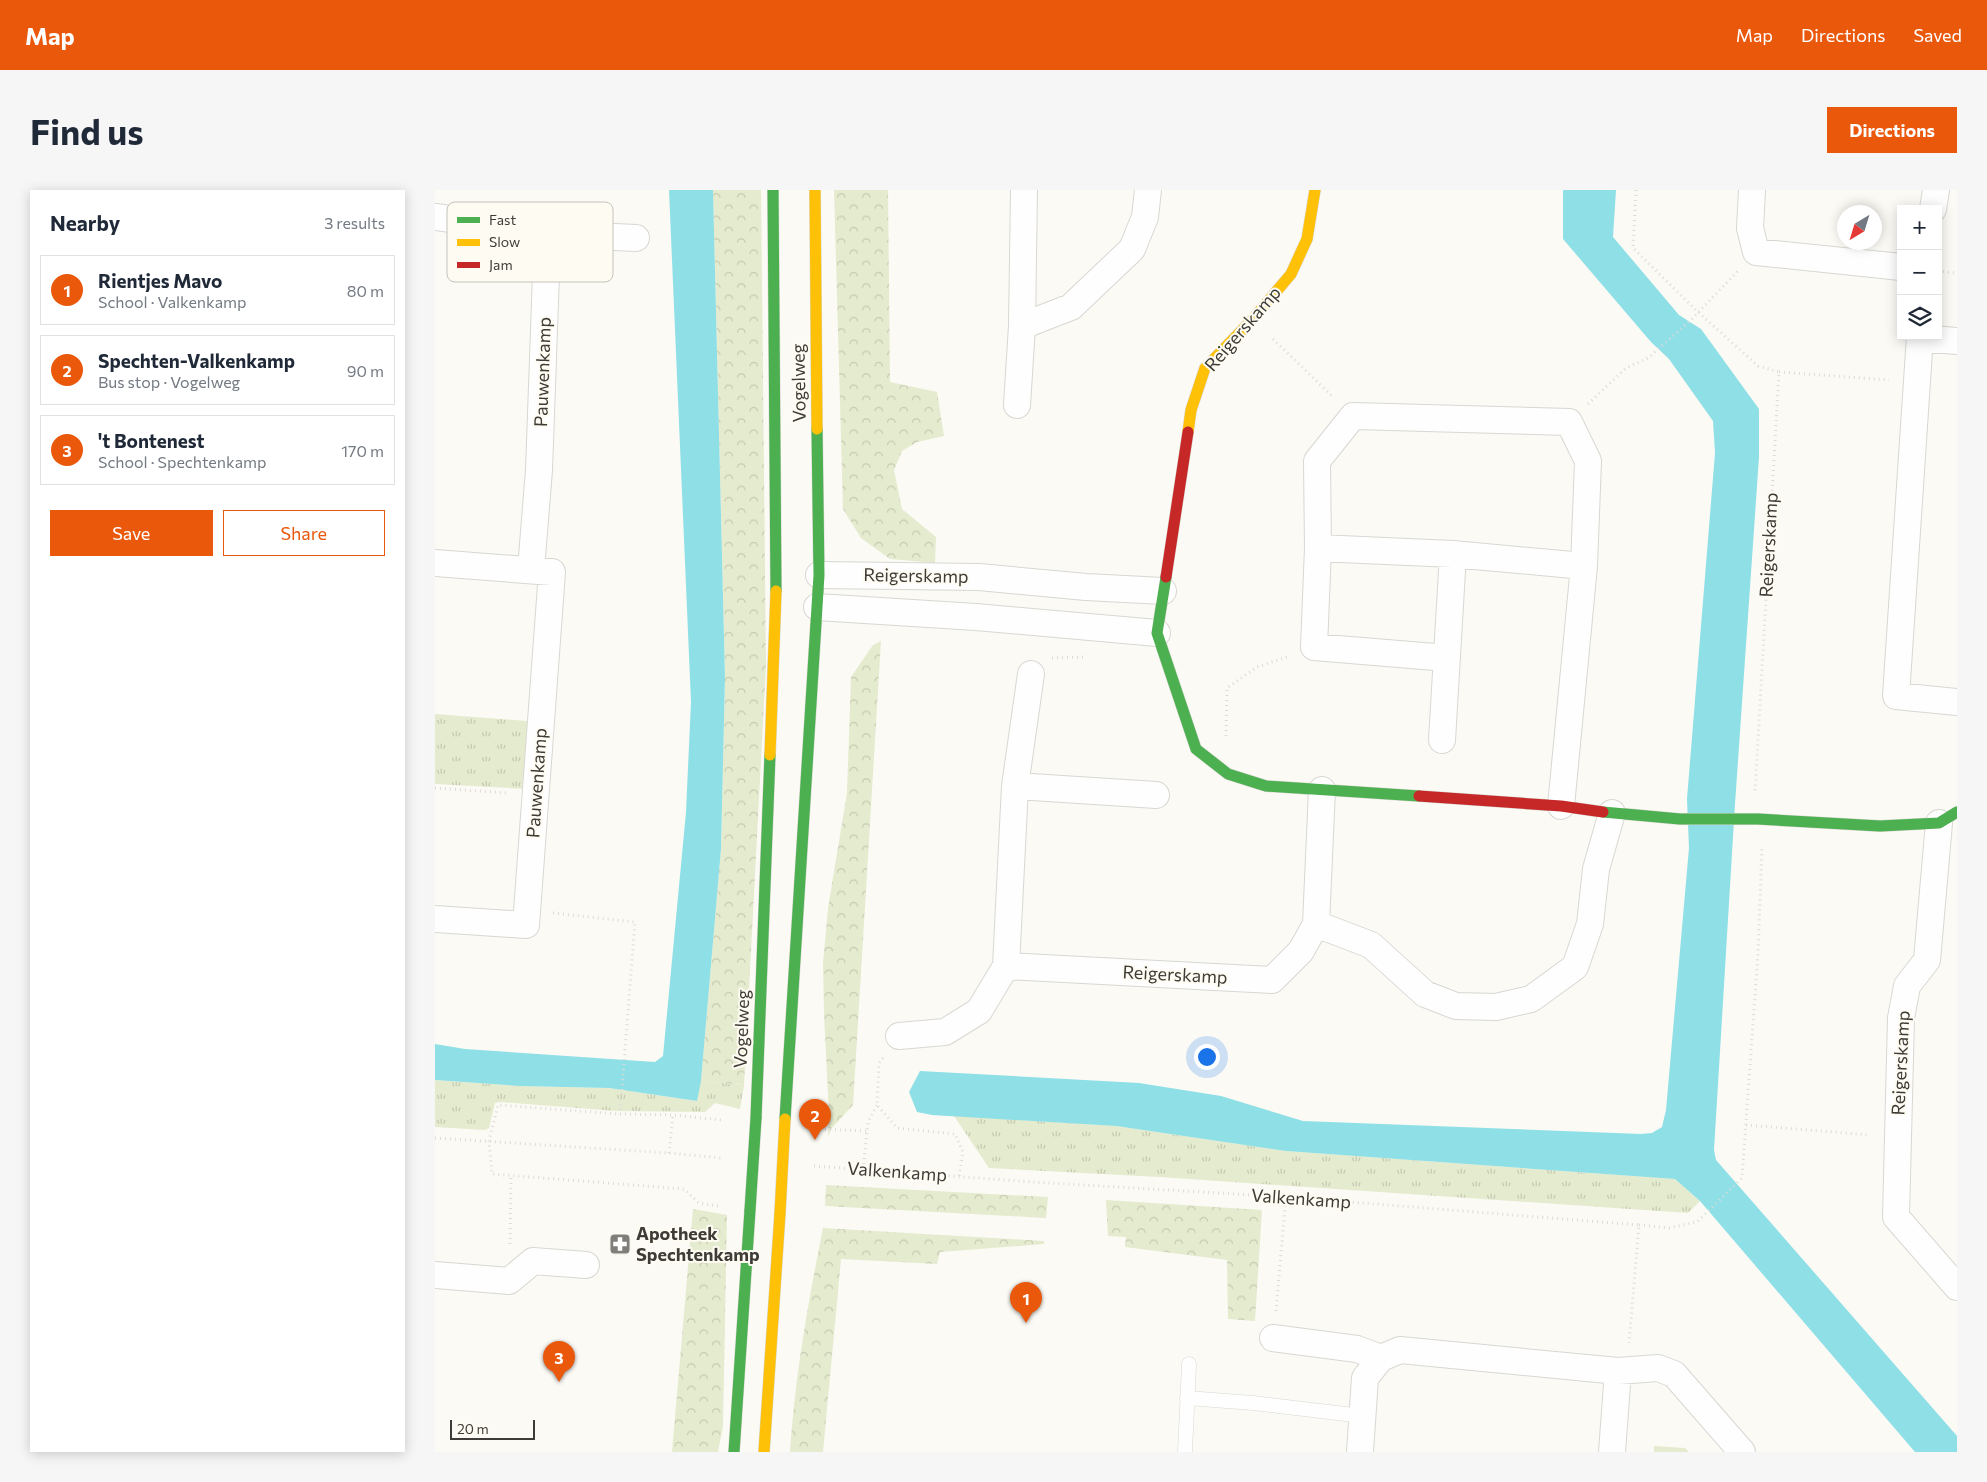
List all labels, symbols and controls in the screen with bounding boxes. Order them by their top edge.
text: Map [25,21,75,50]
text: Map [1736,24,1773,46]
text: Directions [1801,24,1885,46]
text: Saved [1913,24,1962,46]
button: Directions [1827,107,1957,153]
text: Find us [30,109,144,152]
legend [447,202,613,282]
north arrow [1837,205,1882,250]
map controls [1897,205,1942,340]
button: + [1897,205,1942,250]
text: Nearby [50,210,120,235]
text: Fast [489,211,516,228]
text: 3 results [324,213,385,232]
text: Slow [489,233,520,250]
button: − [1897,250,1942,295]
text: Jam [489,256,513,273]
text: Rientjes Mavo [98,269,222,292]
text: 1 [63,281,71,300]
text: 80 m [347,281,384,300]
street label: Reigerskamp [1199,281,1285,375]
text: School · Valkenkamp [98,292,247,311]
button: layers [1897,295,1942,340]
street label: Pauwenkamp [529,317,555,427]
street label: Vogelweg [786,343,810,423]
text: Spechten-Valkenkamp [98,349,295,372]
text: 2 [62,361,72,380]
text: 90 m [347,361,384,380]
text: Bus stop · Vogelweg [98,372,240,391]
text: 't Bontenest [98,429,205,452]
text: 3 [62,441,72,460]
text: 170 m [341,441,384,460]
text: School · Spechtenkamp [98,452,266,471]
street label: Reigerskamp [1754,492,1782,598]
button: Save [50,510,213,556]
button: Share [223,510,385,556]
street label: Reigerskamp [863,563,969,587]
street label: Pauwenkamp [521,727,551,839]
street label: Reigerskamp [1122,960,1228,988]
street label: Vogelweg [729,989,753,1069]
street label: Reigerskamp [1886,1010,1914,1116]
your location [1194,1044,1220,1070]
pin: 2 [799,1099,831,1140]
street label: Valkenkamp [846,1157,948,1185]
street label: Valkenkamp [1250,1184,1352,1212]
place label: Apotheek Spechtenkamp [636,1222,760,1265]
pharmacy icon: Apotheek Spechtenkamp [608,1232,632,1256]
pin: 1 [1010,1282,1042,1323]
pin: 3 [543,1341,575,1382]
scale bar [450,1417,535,1440]
text: 20 m [457,1420,489,1437]

